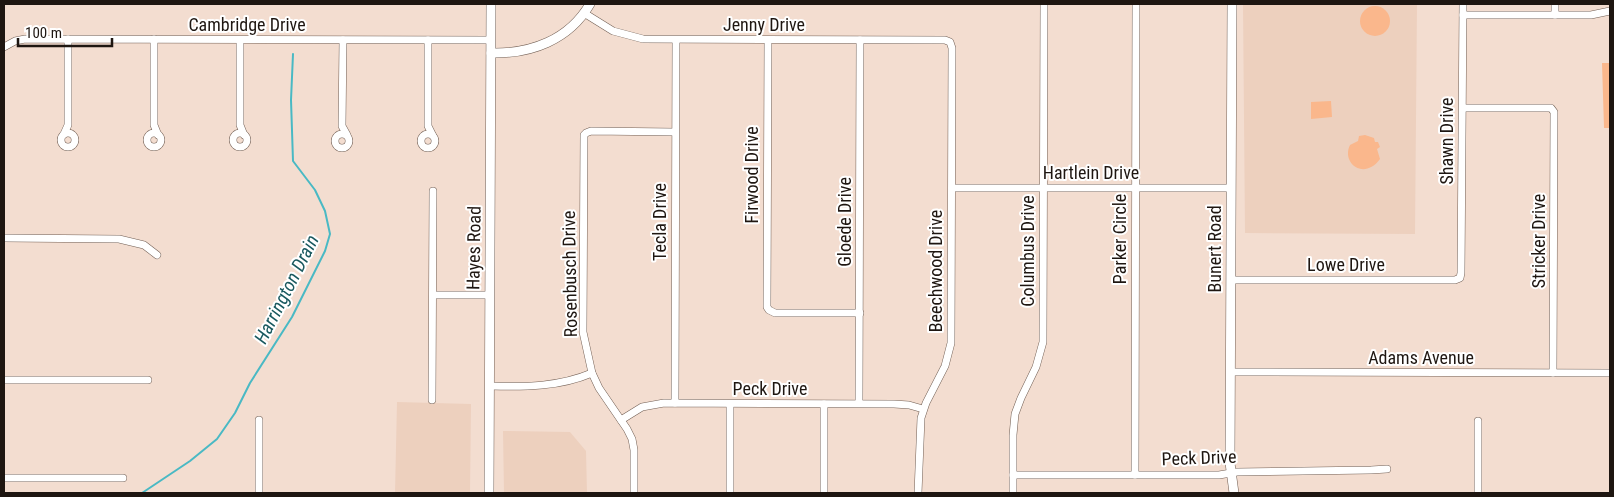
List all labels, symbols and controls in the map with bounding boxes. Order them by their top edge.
street label: Cambridge Drive [188,14,306,35]
street label: Jenny Drive [723,14,805,35]
scale bar [18,15,111,47]
text: 100 m [25,24,62,42]
street label: Shawn Drive [1436,97,1457,185]
street label: Firwood Drive [741,126,762,224]
street label: Hartlein Drive [1043,162,1139,183]
street label: Gloede Drive [834,177,855,267]
street label: Tecla Drive [649,183,670,261]
street label: Parker Circle [1109,194,1130,284]
street label: Stricker Drive [1528,194,1549,288]
street label: Columbus Drive [1017,195,1038,307]
street label: Bunert Road [1204,205,1225,293]
street label: Hayes Road [462,206,485,290]
street label: Rosenbusch Drive [558,210,581,338]
street label: Beechwood Drive [925,210,946,332]
water label: Harrington Drain [249,231,324,348]
street label: Lowe Drive [1307,254,1385,275]
street label: Adams Avenue [1368,347,1474,368]
street label: Peck Drive [733,378,807,399]
street label: Peck Drive [1161,446,1237,469]

